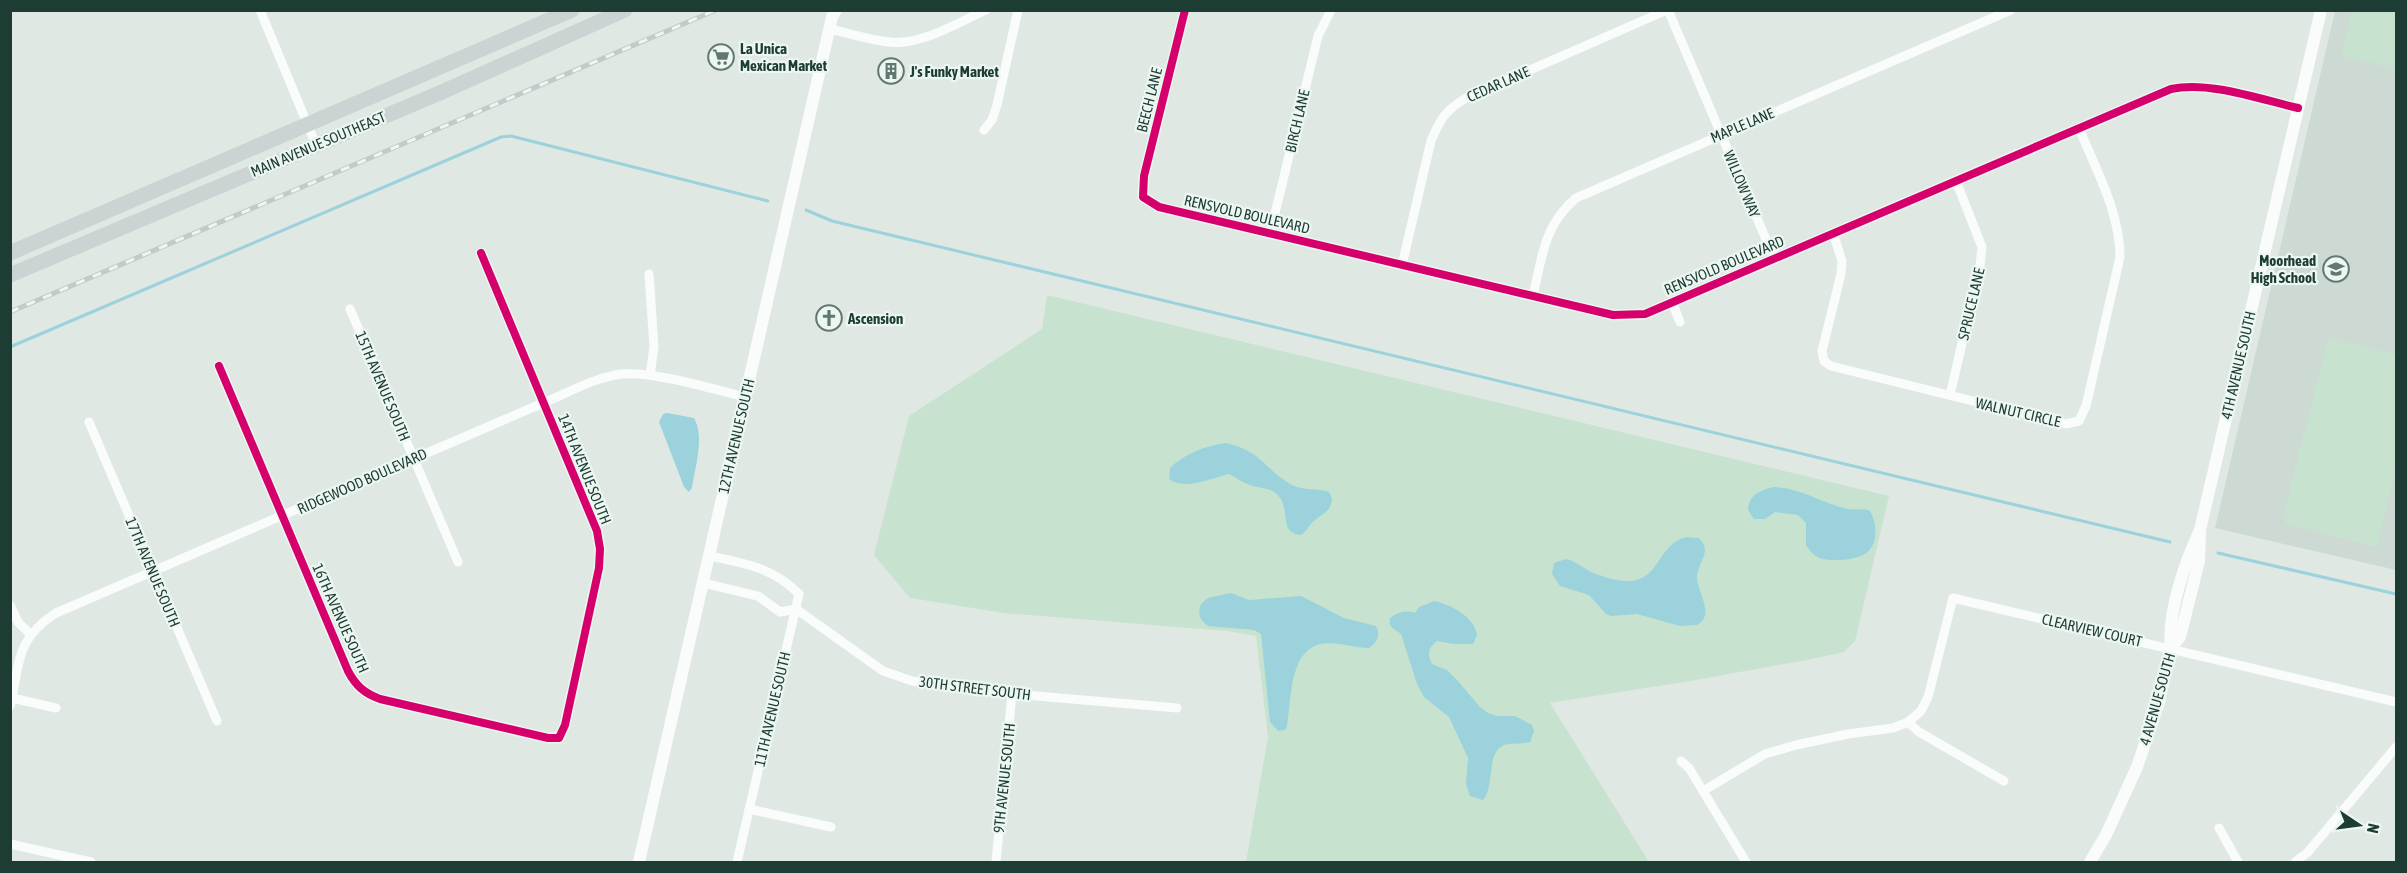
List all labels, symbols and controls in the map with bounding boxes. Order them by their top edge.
place label: La Unica Mexican Market [740,40,828,74]
supermarket icon: La Unica Mexican Market [706,42,736,72]
building icon: J's Funky Market [876,56,906,86]
street label: CEDAR LANE [1464,62,1533,105]
place label: J's Funky Market [909,63,999,80]
street label: BEECH LANE [1133,65,1165,134]
street label: BIRCH LANE [1281,87,1313,154]
street label: MAPLE LANE [1708,104,1777,146]
street label: MAIN AVENUE SOUTHEAST [248,108,388,180]
street label: WILLOW WAY [1720,148,1764,220]
street label: RENSVOLD BOULEVARD [1182,191,1312,237]
street label: RENSVOLD BOULEVARD [1662,232,1786,298]
place label: Moorhead High School [2251,252,2317,286]
school or university icon: Moorhead High School [2321,254,2351,284]
street label: SPRUCE LANE [1954,266,1988,342]
church icon: Ascension [814,303,844,333]
street label: 4TH AVENUE SOUTH [2217,309,2259,421]
place label: Ascension [847,310,903,327]
street label: 15TH AVENUE SOUTH [352,329,414,443]
street label: 12TH AVENUE SOUTH [714,377,758,495]
street label: WALNUT CIRCLE [1974,394,2063,430]
street label: 14TH AVENUE SOUTH [555,411,615,527]
street label: RIDGEWOOD BOULEVARD [295,445,429,517]
street label: 17TH AVENUE SOUTH [122,515,184,629]
street label: 16TH AVENUE SOUTH [309,561,373,675]
street label: CLEARVIEW COURT [2040,610,2144,650]
street label: 11TH AVENUE SOUTH [750,650,794,768]
street label: 4 AVENUE SOUTH [2136,651,2178,747]
street label: 30TH STREET SOUTH [918,673,1032,703]
street label: 9TH AVENUE SOUTH [990,722,1018,834]
north arrow [2329,795,2389,855]
text: N [2364,822,2383,835]

